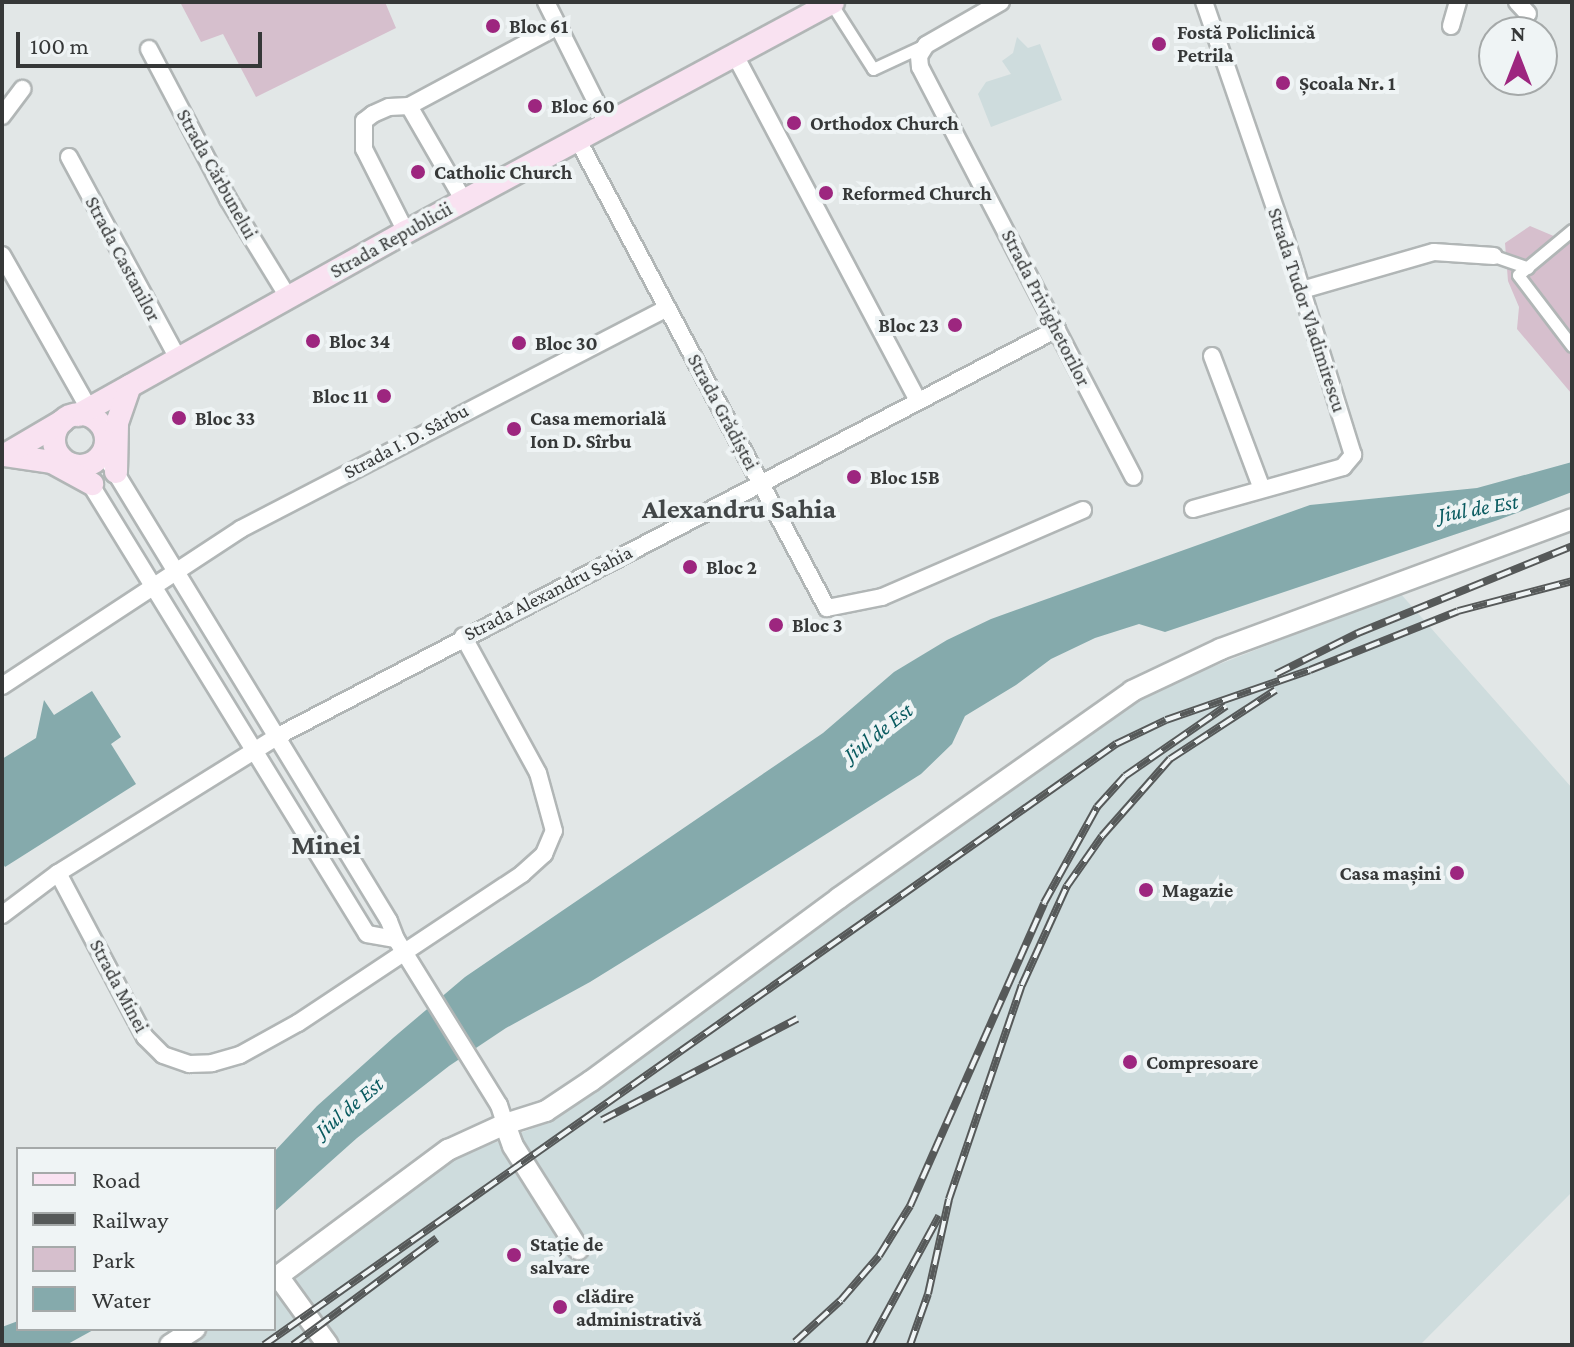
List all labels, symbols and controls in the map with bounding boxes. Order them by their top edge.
place label: Bloc 61 [509,14,568,38]
scale bar [20,16,266,66]
north arrow [1478,16,1558,96]
marker: Bloc 61 [484,17,502,35]
place label: Fostă Policlinică Petrila [1177,20,1315,67]
text: N [1511,21,1526,46]
text: 100 m [30,32,89,59]
marker: Fostă Policlinică Petrila [1148,33,1170,55]
place label: Școala Nr. 1 [1299,71,1396,95]
marker: Școala Nr. 1 [1274,74,1292,92]
place label: Bloc 60 [551,94,615,118]
marker: Bloc 60 [526,97,544,115]
street label: Strada Cărbunelui [171,105,263,243]
place label: Orthodox Church [810,111,959,135]
marker: Orthodox Church [785,114,803,132]
place label: Catholic Church [434,160,572,184]
marker: Catholic Church [409,163,427,181]
place label: Reformed Church [842,181,992,205]
marker: Reformed Church [817,184,835,202]
street label: Strada Castanilor [80,192,166,326]
street label: Strada Republicii [326,197,456,283]
street label: Strada Tudor Vladimirescu [1263,205,1351,415]
street label: Strada Privighetorilor [996,226,1096,390]
place label: Bloc 23 [878,313,939,337]
marker: Bloc 23 [946,316,964,334]
place label: Bloc 34 [329,329,390,353]
place label: Bloc 30 [535,331,598,355]
marker: Bloc 34 [304,332,322,350]
marker: Bloc 30 [510,334,528,352]
street label: Strada Grădiștei [682,350,764,474]
place label: Bloc 11 [312,384,368,408]
marker: Bloc 11 [375,387,393,405]
street label: Strada I. D. Sârbu [340,398,472,484]
place label: Bloc 33 [195,406,255,430]
place label: Casa memorială Ion D. Sîrbu [530,406,666,453]
marker: Bloc 33 [170,409,188,427]
marker: Casa memorială Ion D. Sîrbu [505,420,523,438]
place label: Bloc 15B [870,465,940,489]
marker: Bloc 15B [845,468,863,486]
water label: Jiul de Est [1436,488,1520,528]
district label: Alexandru Sahia [642,492,836,526]
street label: Strada Alexandru Sahia [460,540,636,646]
place label: Bloc 2 [706,555,757,579]
marker: Bloc 2 [681,558,699,576]
place label: Bloc 3 [792,613,843,637]
marker: Bloc 3 [767,616,785,634]
water label: Jiul de Est [838,697,918,767]
district label: Minei [291,828,361,862]
place label: Casa mașini [1340,861,1441,885]
marker: Casa mașini [1448,864,1466,882]
place label: Magazie [1162,878,1233,902]
marker: Magazie [1137,881,1155,899]
street label: Strada Minei [84,935,154,1037]
place label: Compresoare [1146,1050,1258,1074]
marker: Compresoare [1121,1053,1139,1071]
water label: Jiul de Est [310,1071,388,1143]
legend [16,1147,276,1331]
text: Road [92,1166,141,1193]
text: Railway [92,1206,168,1233]
place label: Stație de salvare [530,1232,603,1279]
text: Park [92,1246,135,1273]
marker: Stație de salvare [505,1246,523,1264]
place label: clădire administrativă [576,1284,702,1331]
text: Water [92,1286,151,1313]
marker: clădire administrativă [551,1298,569,1316]

